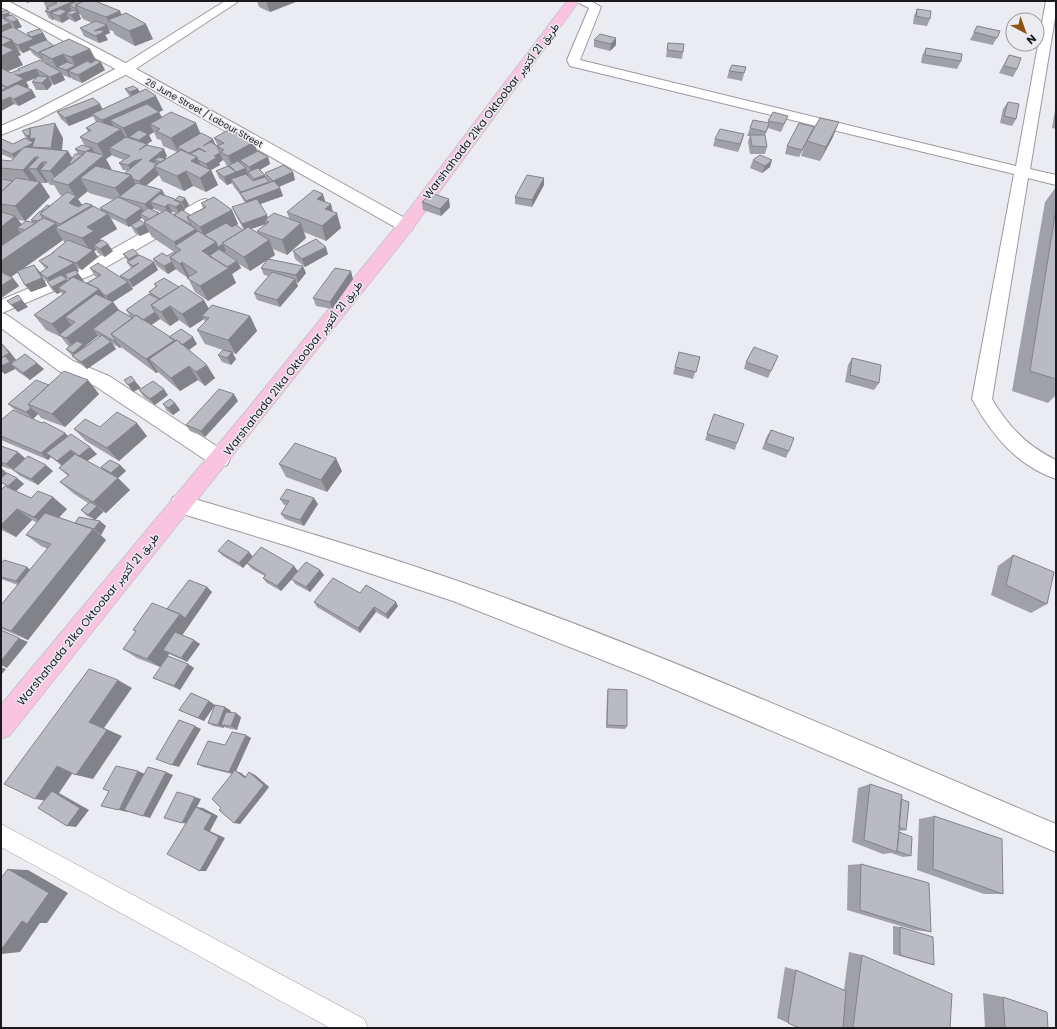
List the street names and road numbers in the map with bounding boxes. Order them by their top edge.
street label: Warshahada 21ka Oktoobar طريق 21 أكتوبر [419,19,563,203]
street label: 26 June Street / Labour Street [143,76,265,150]
street label: Warshahada 21ka Oktoobar طريق 21 أكتوبر [220,277,366,459]
street label: Warshahada 21ka Oktoobar طريق 21 أكتوبر [13,529,163,709]

